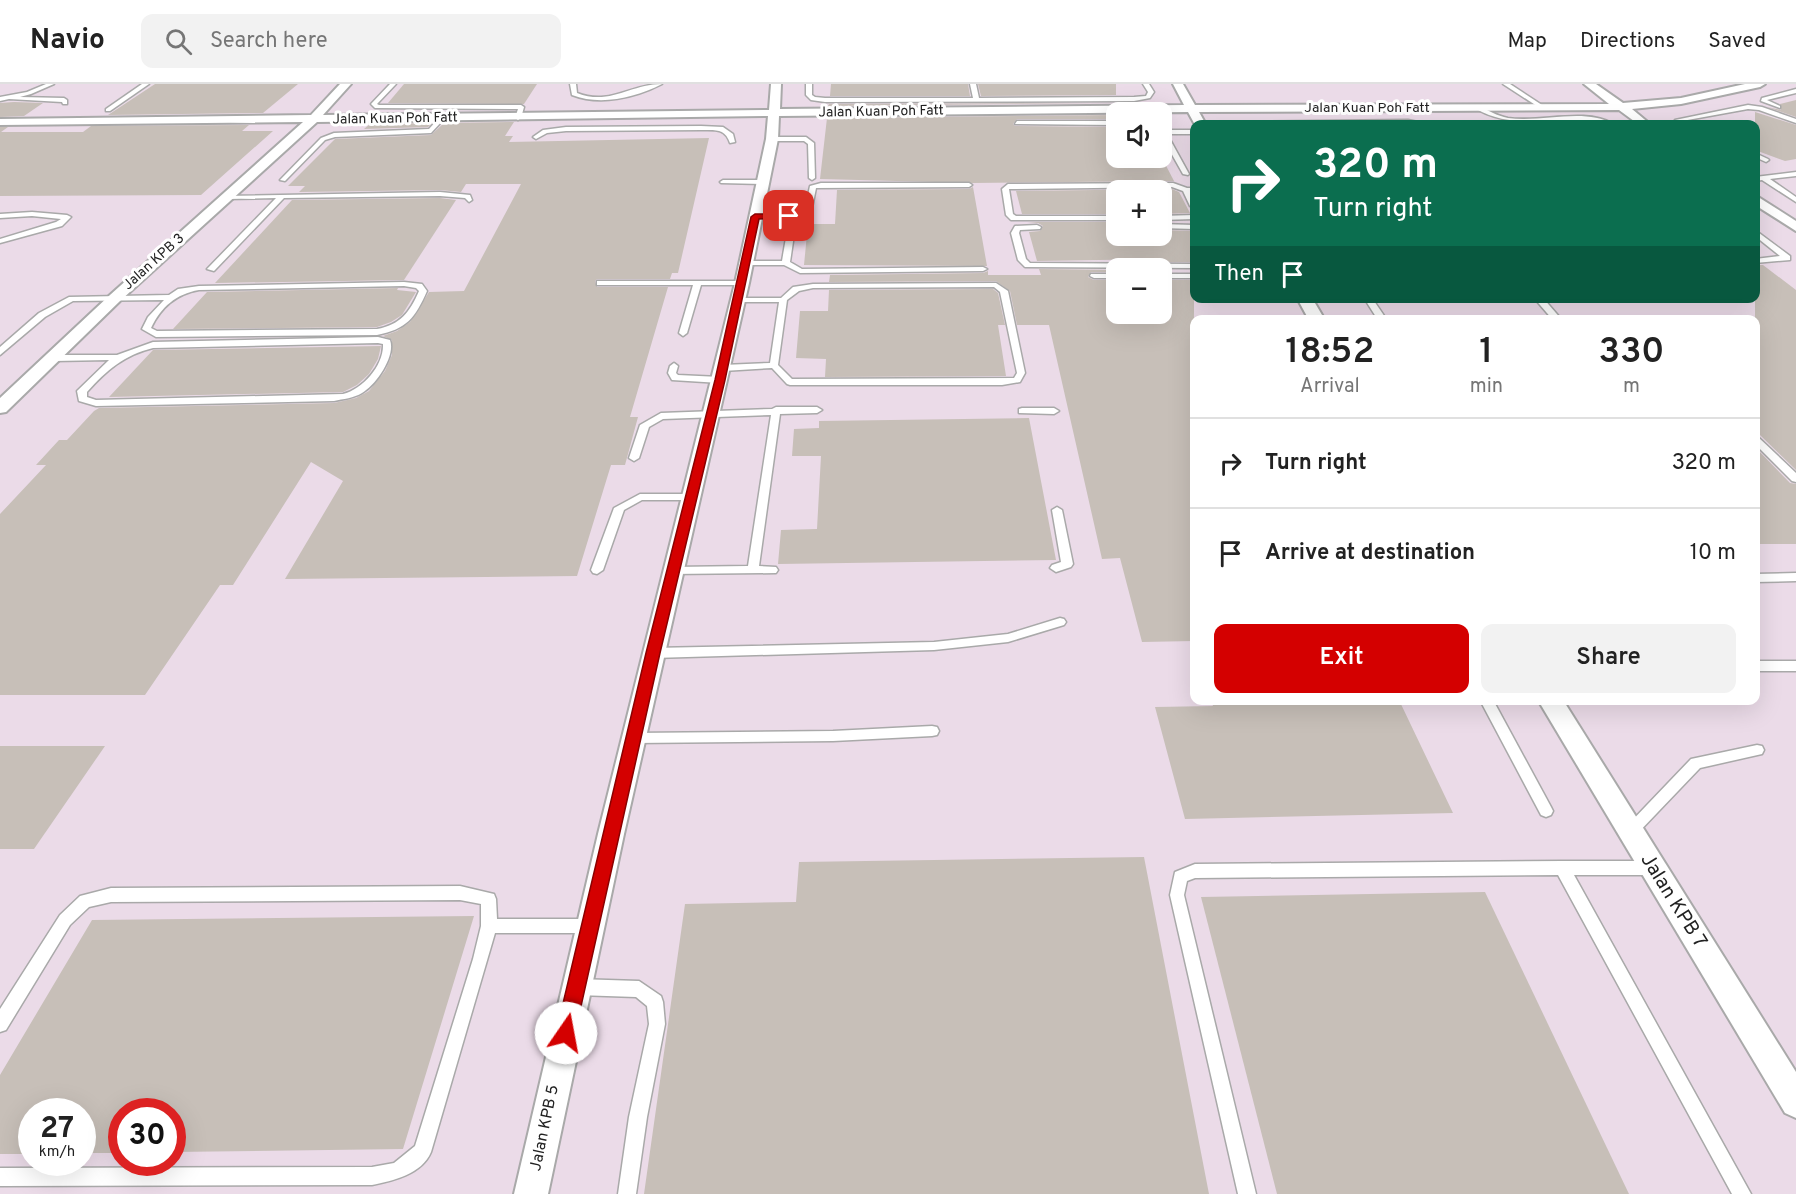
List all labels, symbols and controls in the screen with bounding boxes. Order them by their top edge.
search box [141,14,561,68]
text: Navio [30,23,105,59]
icon: search [162,25,195,58]
text: Search here [210,28,327,55]
text: Map [1507,28,1547,55]
text: Directions [1580,28,1675,55]
text: Saved [1708,28,1766,55]
street label: Jalan Kuan Poh Fatt [1304,100,1430,117]
street label: Jalan Kuan Poh Fatt [818,102,944,122]
map controls [1106,102,1172,324]
button: sound [1106,102,1172,168]
street label: Jalan Kuan Poh Fatt [332,109,458,129]
text: 320 m [1313,140,1438,193]
icon: right [1214,144,1292,222]
button: + [1106,180,1172,246]
pin [763,190,814,241]
text: Turn right [1313,192,1432,226]
icon: arrive [772,199,805,232]
street label: Jalan KPB 3 [120,230,188,294]
button: − [1106,258,1172,324]
icon: arrive [1276,258,1309,291]
text: Then [1214,261,1264,288]
text: 18:52 [1285,330,1374,376]
text: 1 [1479,330,1493,376]
text: 330 [1598,330,1665,376]
text: Arrival [1300,374,1360,400]
text: min [1470,374,1503,400]
text: m [1623,374,1640,400]
icon: right [1214,447,1247,480]
text: Turn right [1265,450,1367,477]
text: 320 m [1672,450,1736,477]
icon: arrive [1214,537,1247,570]
text: Arrive at destination [1265,540,1475,567]
text: 10 m [1690,540,1736,567]
button: Exit [1214,624,1469,693]
button: Share [1481,624,1736,693]
street label: Jalan KPB 7 [1634,849,1712,953]
position arrow [534,1001,598,1065]
street label: Jalan KPB 5 [526,1083,564,1173]
speed limit sign: 30 [108,1098,186,1176]
text: 27 [40,1111,74,1148]
text: km/h [39,1143,75,1162]

